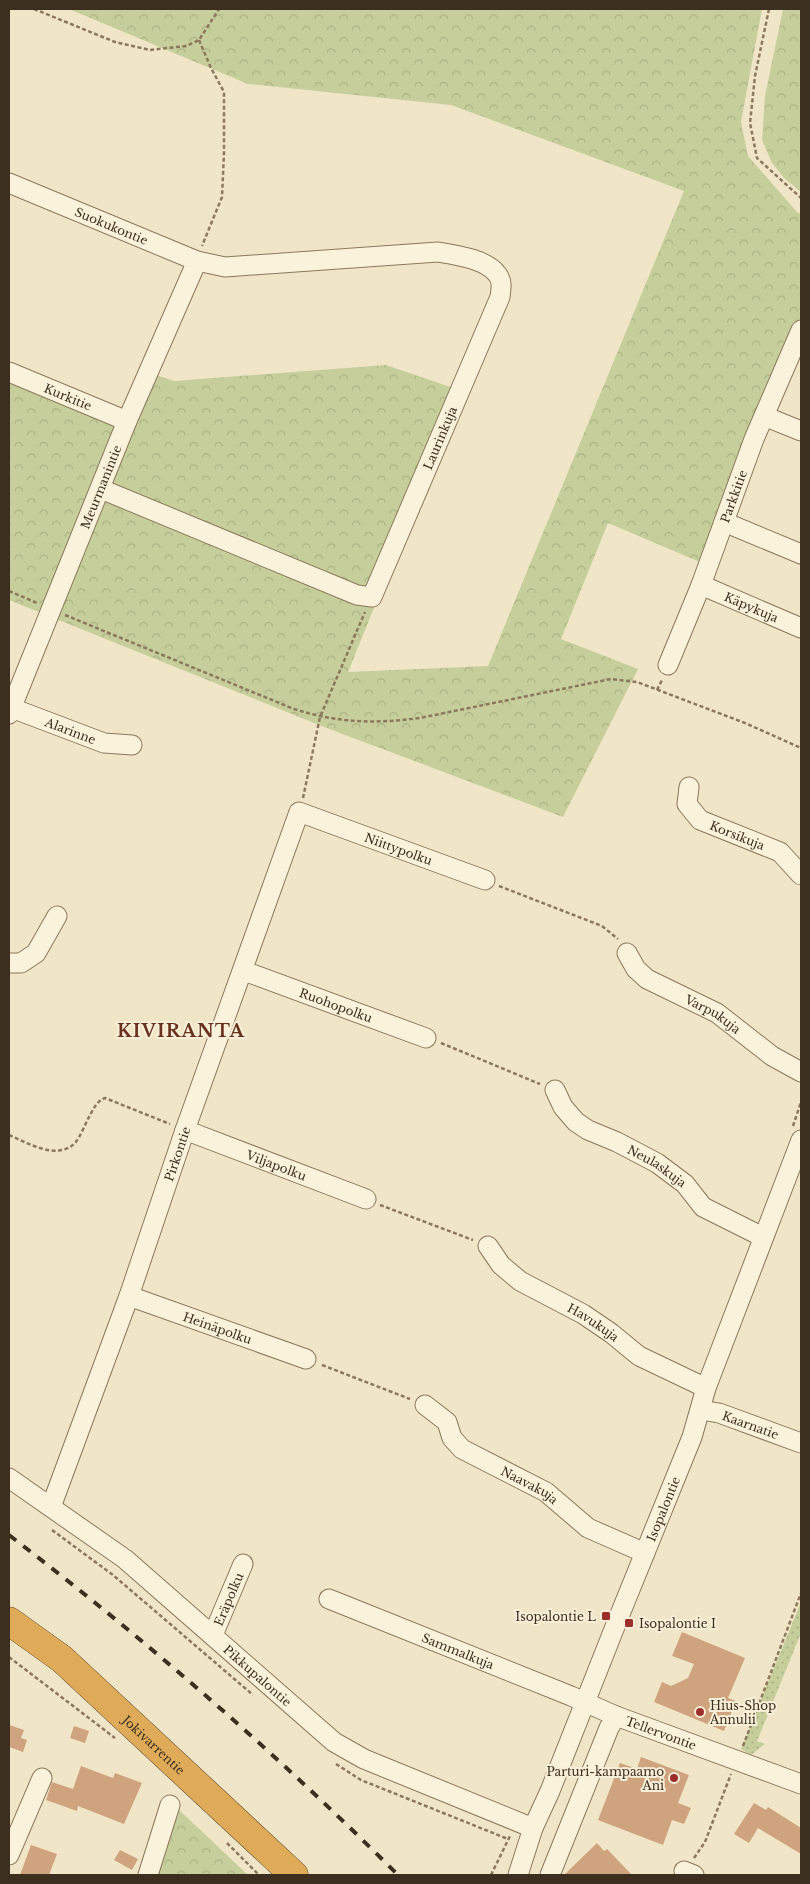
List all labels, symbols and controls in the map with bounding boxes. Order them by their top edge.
street label: Suokukontie [73,204,150,247]
street label: Kurkitie [42,380,94,413]
street label: Laurinkuja [420,404,460,472]
street label: Meurmanintie [77,442,124,531]
street label: Parkkitie [717,468,750,525]
street label: Käpykuja [722,589,781,625]
street label: Alarinne [42,714,98,747]
street label: Korsikuja [708,817,767,853]
street label: Niittypolku [363,829,435,868]
street label: Ruohopolku [297,985,375,1025]
street label: Varpukuja [682,991,744,1037]
district label: KIVIRANTA [117,1020,245,1042]
street label: Pirkontie [161,1124,193,1183]
street label: Neulaskuja [625,1141,690,1190]
street label: Viljapolku [244,1146,309,1183]
street label: Havukuja [565,1300,623,1344]
street label: Heinäpolku [181,1308,254,1347]
street label: Kaarnatie [720,1407,781,1442]
street label: Naavakuja [499,1463,562,1507]
street label: Isopalontie [643,1474,683,1543]
street label: Eräpolku [210,1570,246,1628]
place label: Isopalontie L [515,1609,596,1624]
marker: Isopalontie L [600,1610,612,1622]
place label: Isopalontie I [639,1616,716,1631]
marker: Isopalontie I [623,1617,635,1629]
street label: Sammalkuja [420,1630,497,1672]
street label: Pikkupalontie [221,1641,295,1709]
place label: Hius-Shop Annulii [709,1698,776,1727]
marker: Hius-Shop Annulii [694,1706,706,1718]
street label: Jokivarrentie [118,1711,188,1777]
street label: Tellervontie [624,1713,699,1752]
place label: Parturi-kampaamo Ani [546,1764,664,1793]
marker: Parturi-kampaamo Ani [668,1772,680,1784]

